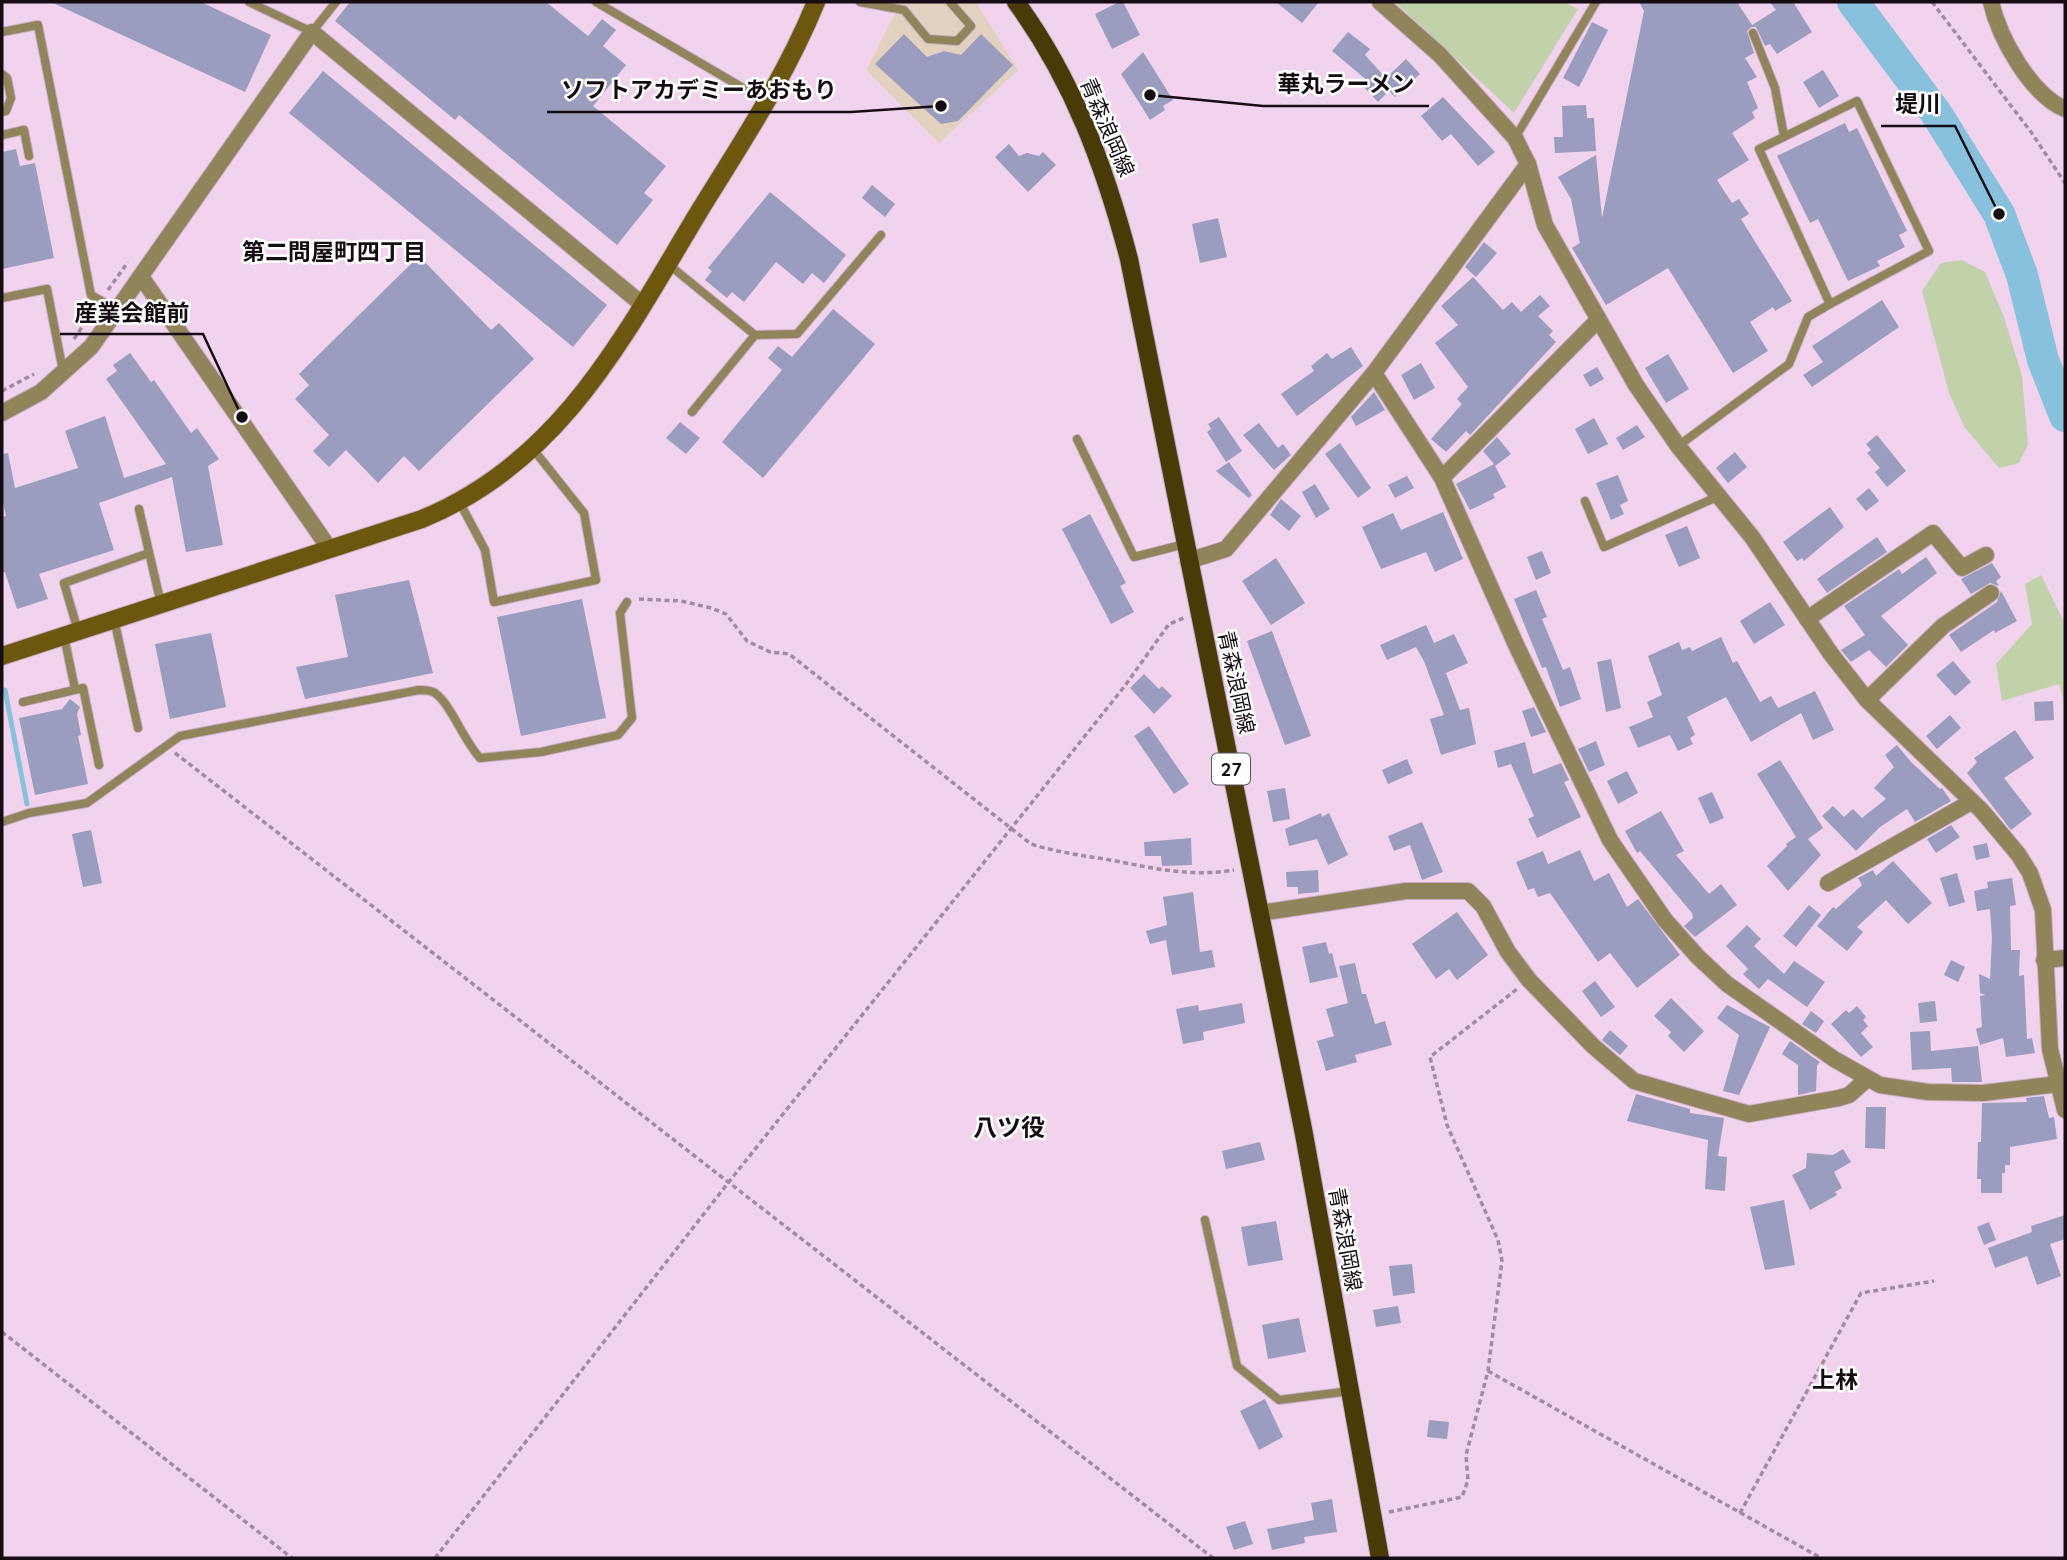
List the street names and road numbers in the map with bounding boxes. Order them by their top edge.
street label: 青森浪岡線 [1076,74,1140,180]
street label: 青森浪岡線 [1213,628,1261,736]
road number: 27 [1212,754,1250,784]
street label: 青森浪岡線 [1324,1185,1368,1293]

